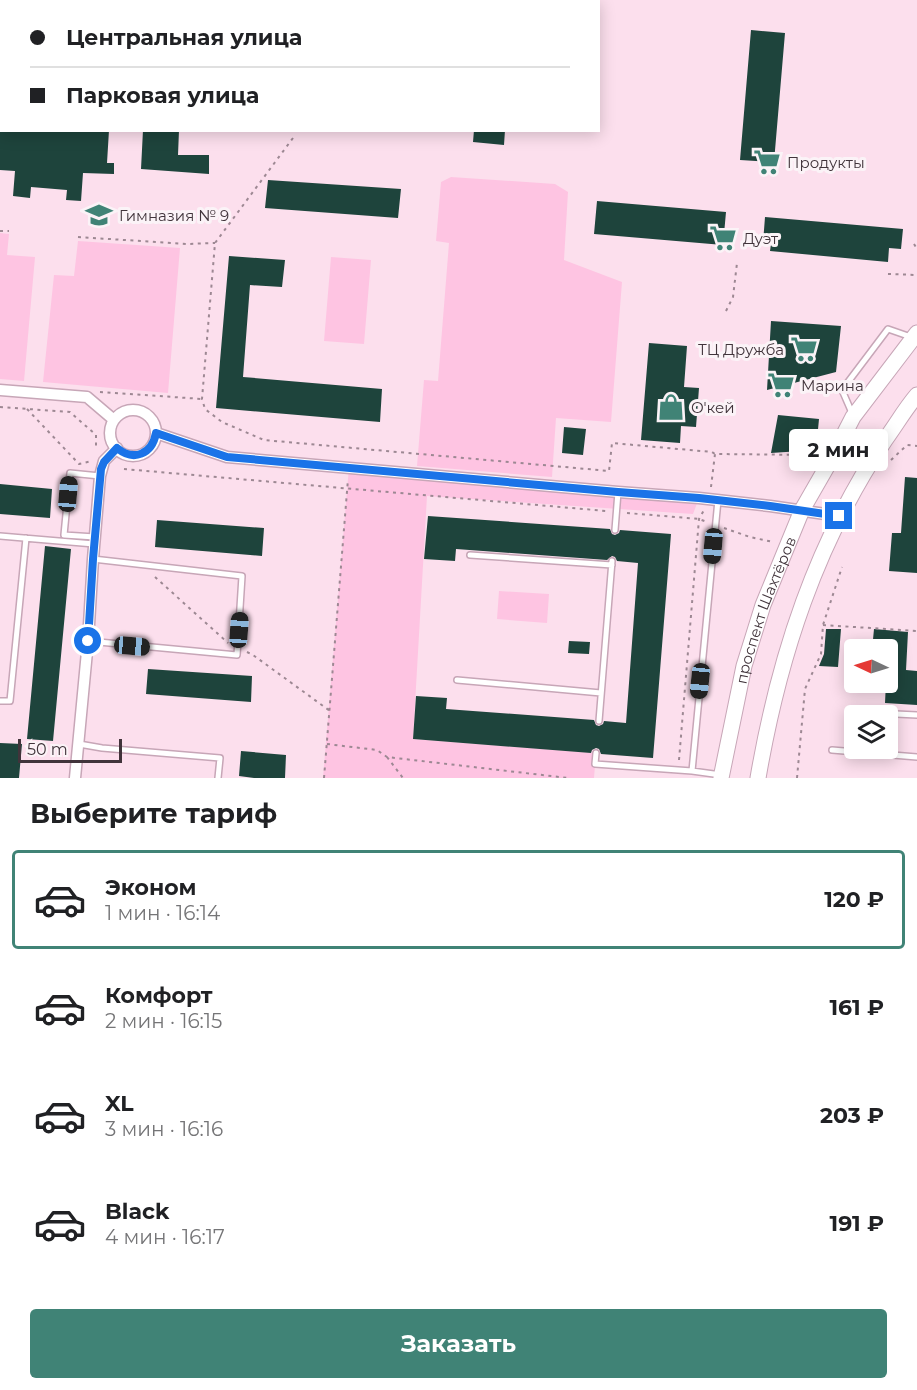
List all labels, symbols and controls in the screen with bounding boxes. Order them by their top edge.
text: Центральная улица [66,24,302,51]
text: Парковая улица [66,82,259,109]
supermarket icon: Продукты [752,147,782,177]
place label: Продукты [787,153,865,172]
school or university icon: Гимназия № 9 [84,200,114,230]
place label: Гимназия № 9 [119,206,229,225]
supermarket icon: Дуэт [708,223,738,253]
place label: Дуэт [743,229,779,248]
supermarket icon: ТЦ Дружба [789,334,819,364]
place label: ТЦ Дружба [698,340,784,359]
supermarket icon: Марина [766,370,796,400]
place label: Марина [801,376,864,395]
shop icon: О'кей [656,392,686,422]
place label: О'кей [691,398,735,417]
callout: 2 мин [790,429,888,471]
text: 2 мин [808,438,869,462]
car [57,475,79,513]
route end [825,502,852,529]
car [702,527,724,565]
street label: проспект Шахтёров [731,533,800,686]
car [229,611,249,649]
route start [74,627,101,654]
car [113,635,151,657]
north arrow [844,639,898,693]
map controls [844,639,898,759]
car [689,662,711,700]
button: layers [844,705,898,759]
scale bar [18,736,122,764]
text: 50 m [27,740,68,759]
text: Выберите тариф [30,797,277,830]
icon: car [33,873,87,927]
text: Эконом [105,874,196,901]
text: 120 ₽ [824,886,884,913]
text: 1 мин · 16:14 [105,901,220,925]
icon: car [33,981,87,1035]
text: Комфорт [105,982,213,1009]
text: 161 ₽ [829,994,884,1021]
text: 2 мин · 16:15 [105,1009,222,1033]
icon: car [33,1089,87,1143]
text: XL [105,1090,134,1117]
text: 203 ₽ [820,1102,884,1129]
text: 3 мин · 16:16 [105,1117,223,1141]
icon: car [33,1197,87,1251]
text: Black [105,1198,169,1225]
text: 191 ₽ [830,1210,884,1237]
text: 4 мин · 16:17 [105,1225,225,1249]
button: Заказать [30,1309,887,1378]

